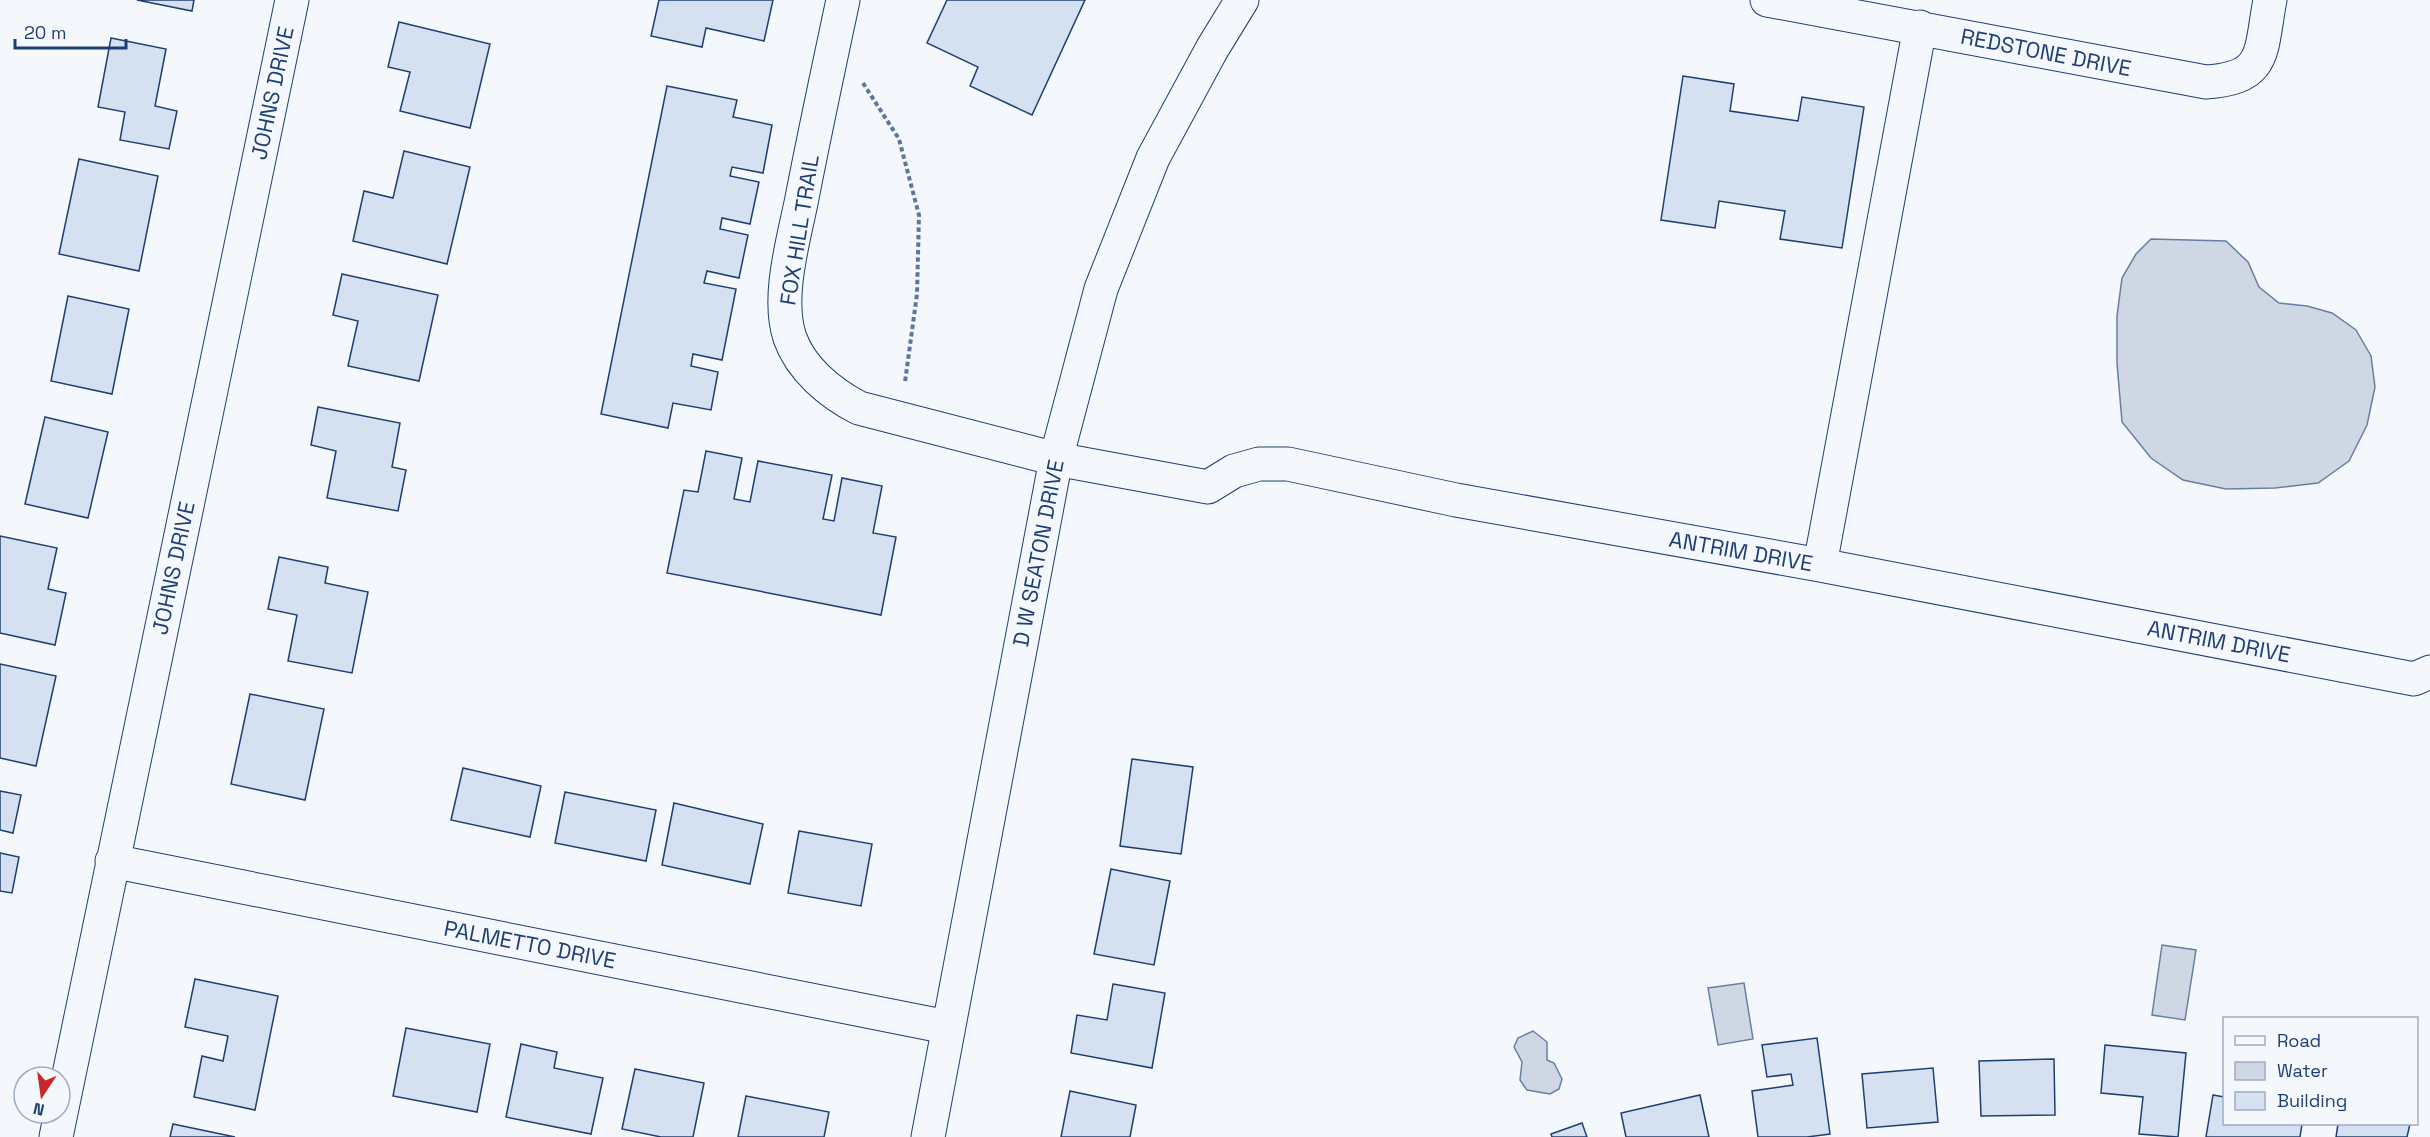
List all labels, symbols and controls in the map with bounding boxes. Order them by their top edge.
scale bar [15,12,126,50]
text: 20 m [24,21,67,44]
street label: REDSTONE DRIVE [1958,22,2134,82]
street label: JOHNS DRIVE [244,24,300,162]
street label: FOX HILL TRAIL [773,153,825,307]
street label: D W SEATON DRIVE [1006,457,1070,649]
street label: JOHNS DRIVE [145,499,201,637]
street label: ANTRIM DRIVE [1667,525,1815,577]
street label: ANTRIM DRIVE [2145,613,2293,669]
street label: PALMETTO DRIVE [442,914,618,974]
legend [2223,1017,2418,1125]
text: Road [2277,1029,2321,1052]
text: Water [2277,1059,2328,1082]
north arrow [12,1065,72,1125]
text: Building [2277,1089,2347,1112]
text: N [31,1098,46,1121]

